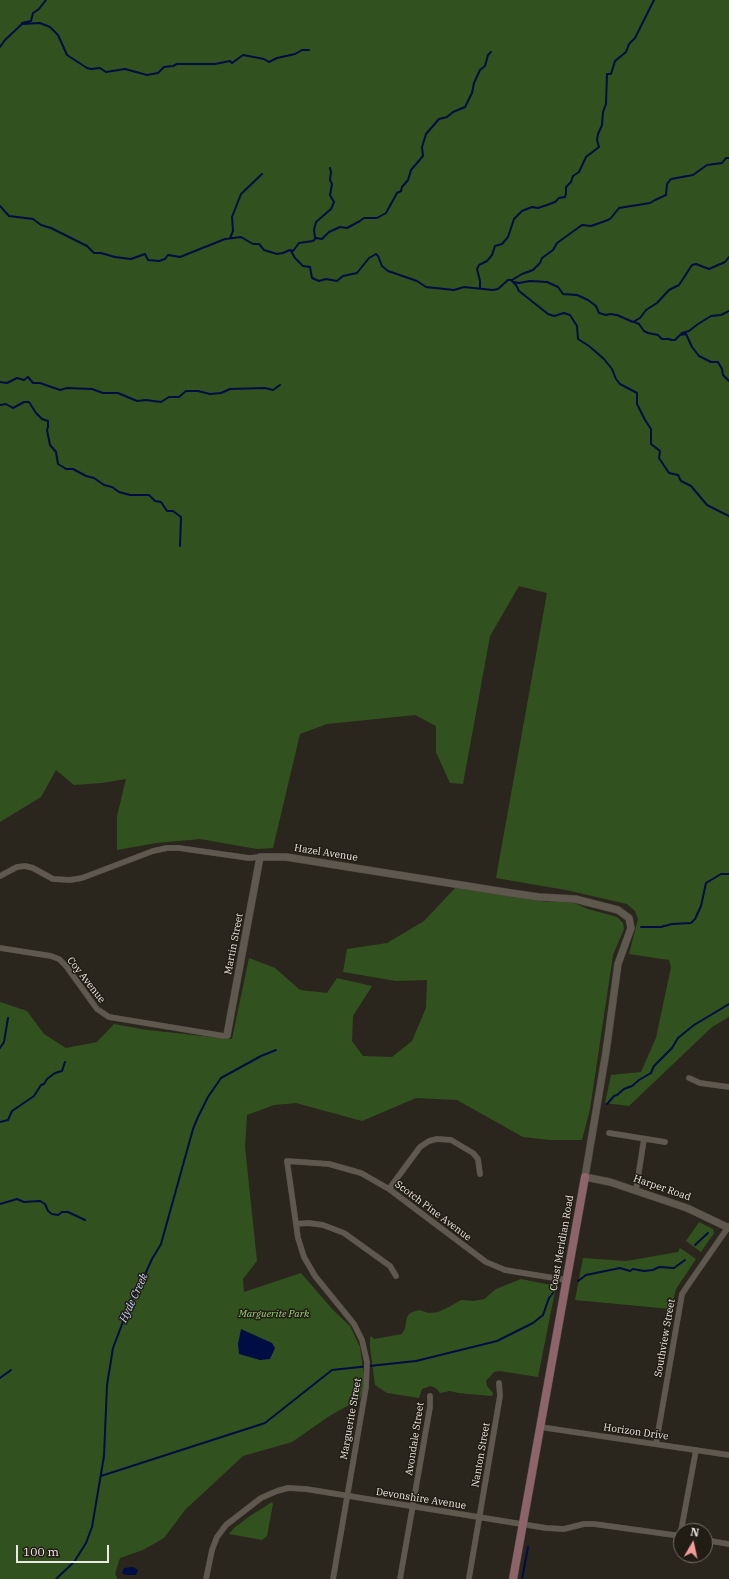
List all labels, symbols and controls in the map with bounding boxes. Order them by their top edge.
street label: Hazel Avenue [293,842,359,864]
street label: Martin Street [222,912,246,976]
street label: Coy Avenue [64,955,108,1005]
street label: Harper Road [632,1173,692,1203]
street label: Scotch Pine Avenue [392,1178,474,1244]
street label: Coast Meridian Road [548,1194,576,1292]
water label: Hyde Creek [117,1271,151,1325]
street label: Southview Street [652,1298,678,1378]
park label: Marguerite Park [239,1308,309,1320]
street label: Marguerite Street [338,1377,364,1461]
street label: Avondale Street [403,1401,427,1477]
street label: Horizon Drive [603,1421,669,1443]
street label: Nanton Street [469,1422,493,1488]
street label: Devonshire Avenue [375,1486,467,1512]
north arrow [673,1523,713,1563]
text: N [689,1525,700,1540]
scale bar [18,1537,111,1563]
text: 100 m [23,1544,59,1559]

